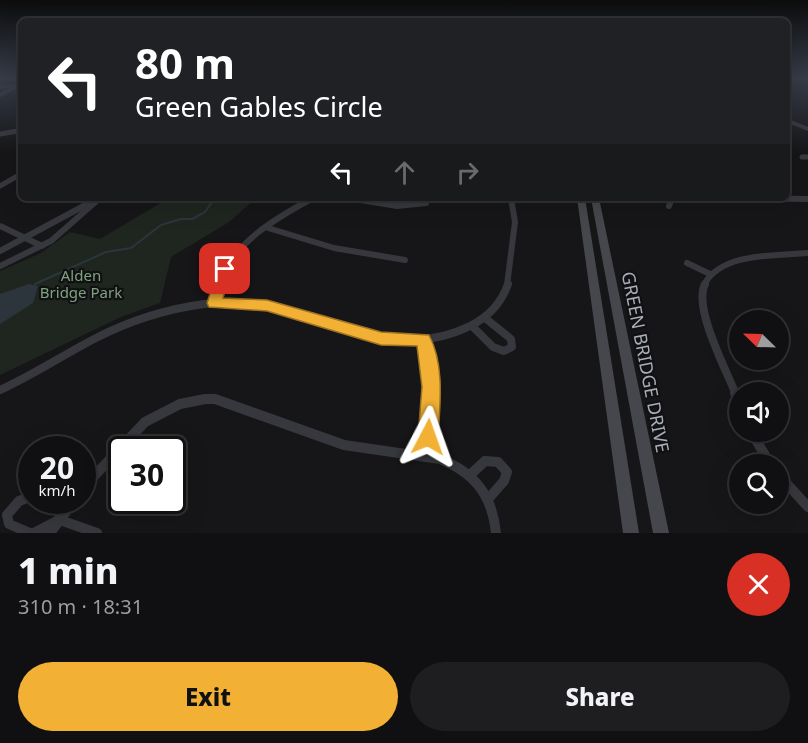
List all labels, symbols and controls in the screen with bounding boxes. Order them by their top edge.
text: 80 m [135,34,235,91]
icon: left [36,42,114,120]
text: Green Gables Circle [135,88,383,125]
icon: left [325,156,358,189]
icon: ahead [388,156,421,189]
icon: right [451,156,484,189]
pin [199,243,250,294]
icon: arrive [208,252,241,285]
park label: Alden Bridge Park [40,265,122,302]
street label: GREEN BRIDGE DRIVE [617,269,675,455]
north arrow [729,310,789,370]
map controls [729,310,789,514]
button: sound [729,382,789,442]
position arrow [396,405,460,469]
speed limit sign: 30 [108,436,186,514]
text: 20 [40,447,74,488]
button: search [729,454,789,514]
text: km/h [39,480,75,500]
text: 1 min [18,546,119,595]
button: close [727,553,790,616]
text: 310 m · 18:31 [18,593,143,620]
button: Exit [18,662,398,731]
button: Share [410,662,790,731]

